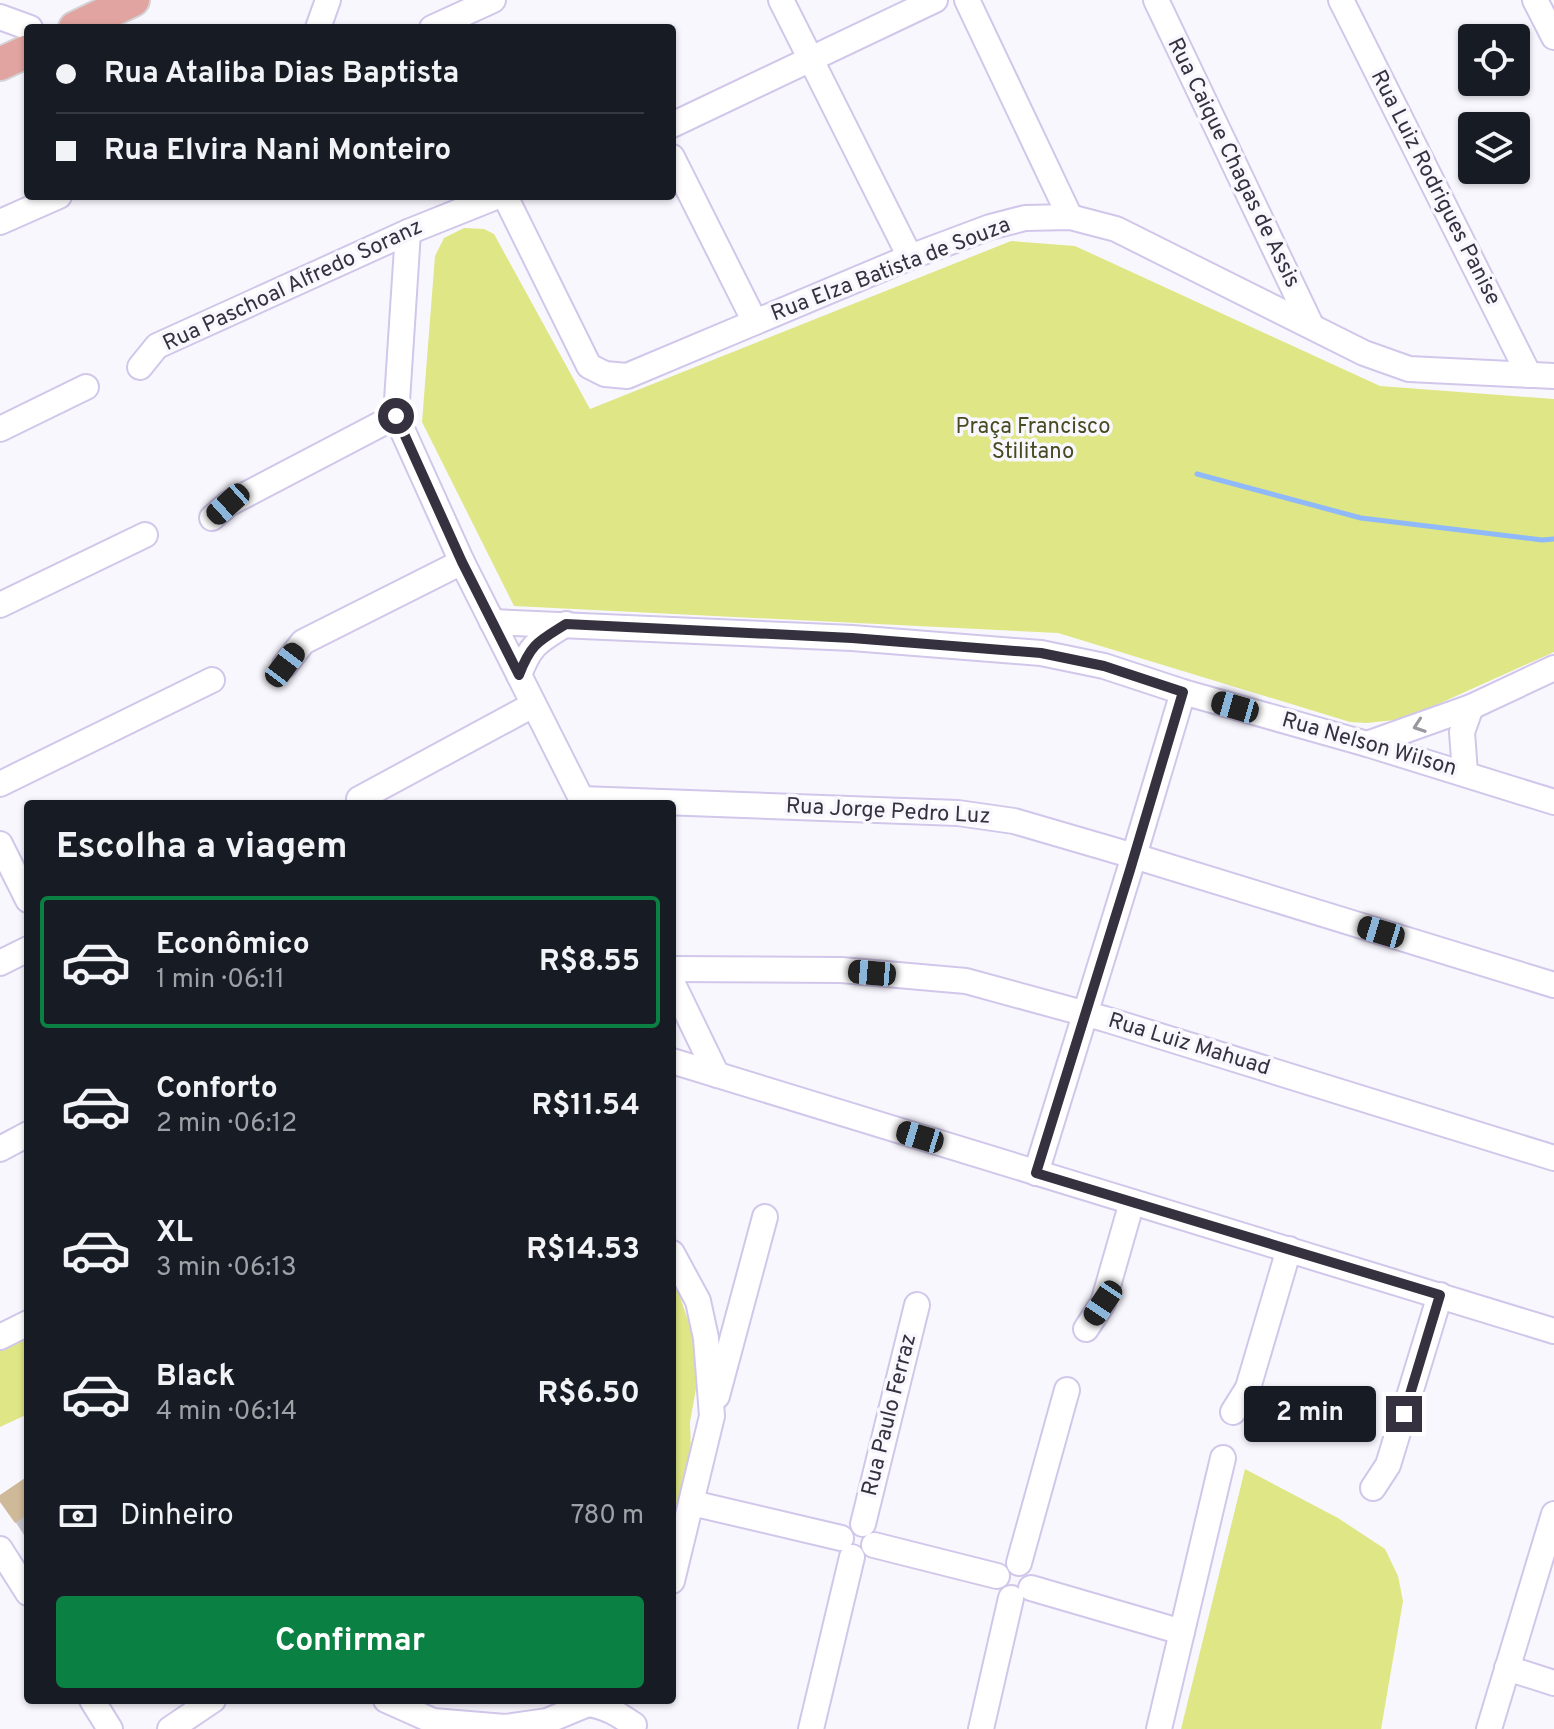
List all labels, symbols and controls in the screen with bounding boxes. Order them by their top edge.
map controls [1458,24,1530,184]
button: locate [1458,24,1530,96]
street label: Rua Caique Chagas de Assis [1161,34,1305,292]
text: Rua Ataliba Dias Baptista [104,56,459,93]
street label: Rua Luiz Rodrigues Panise [1364,66,1506,310]
button: layers [1458,112,1530,184]
text: Rua Elvira Nani Monteiro [104,133,451,170]
street label: Rua Elza Batista de Souza [768,212,1014,328]
street label: Rua Paschoal Alfredo Soranz [159,214,427,358]
route start [378,398,414,434]
park label: Praça Francisco Stilitano [956,414,1110,466]
car [202,479,254,529]
car [261,639,309,691]
car [1209,689,1261,725]
street label: Rua Nelson Wilson [1278,707,1460,783]
one-way arrow [1413,716,1427,732]
street label: Rua Jorge Pedro Luz [785,793,991,831]
text: Escolha a viagem [56,825,348,871]
car [1355,914,1407,950]
icon: car [60,926,132,998]
text: Econômico [156,927,310,964]
text: R$8.55 [539,944,640,981]
car [847,959,897,987]
text: 1 min · 06:11 [156,964,285,997]
street label: Rua Luiz Mahuad [1105,1008,1273,1082]
icon: car [60,1070,132,1142]
text: Conforto [156,1071,278,1108]
text: R$11.54 [532,1088,640,1125]
text: 2 min · 06:12 [156,1108,297,1141]
car [894,1119,946,1155]
icon: car [60,1214,132,1286]
text: XL [156,1215,193,1252]
text: R$14.53 [526,1232,640,1269]
text: 3 min · 06:13 [156,1252,297,1285]
car [1080,1276,1126,1330]
street label: Rua Paulo Ferraz [857,1331,923,1499]
icon: car [60,1358,132,1430]
text: Black [156,1359,235,1396]
text: R$6.50 [537,1376,640,1413]
callout: 2 min [1244,1386,1376,1442]
text: 4 min · 06:14 [156,1396,297,1429]
route end [1386,1396,1422,1432]
text: 2 min [1276,1397,1344,1430]
icon: cash [56,1494,100,1538]
text: Dinheiro [120,1498,234,1535]
text: 780 m [571,1500,644,1533]
button: Confirmar [56,1596,644,1688]

